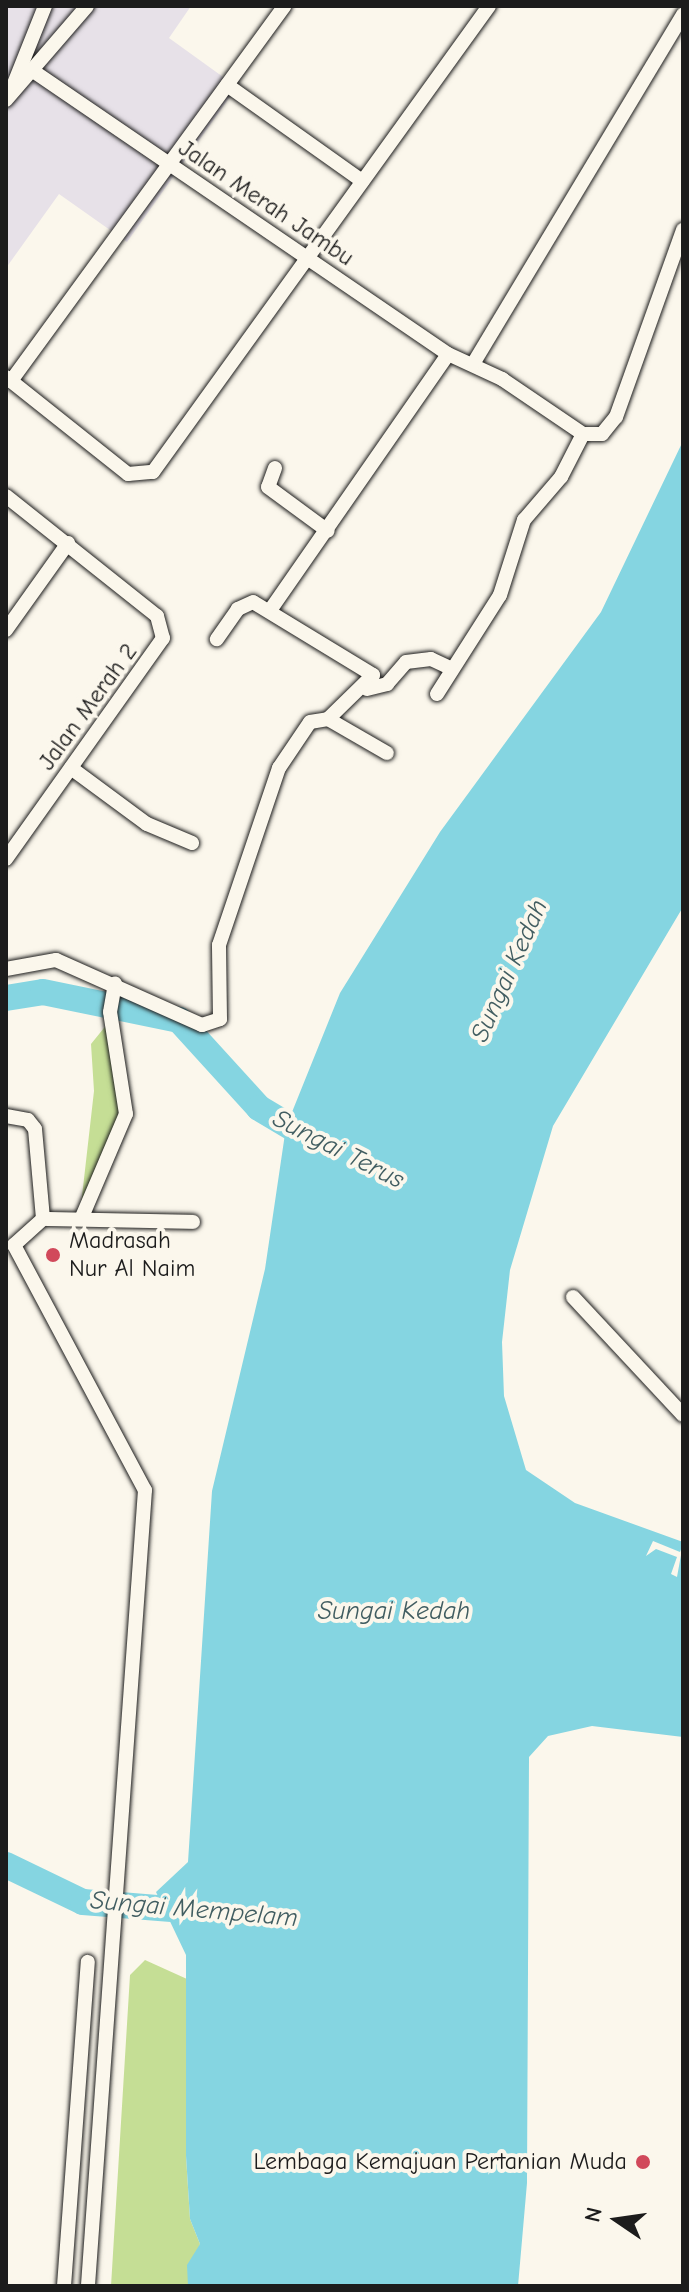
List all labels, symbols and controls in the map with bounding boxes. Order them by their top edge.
street label: Jalan Merah Jambu [173,134,359,272]
street label: Jalan Merah 2 [32,638,144,776]
water label: Sungai Kedah [465,895,555,1047]
water label: Sungai Terus [267,1104,409,1196]
place label: Madrasah Nur Al Naim [69,1227,195,1283]
marker: Madrasah Nur Al Naim [44,1246,62,1264]
water label: Sungai Kedah [318,1596,470,1628]
water label: Sungai Mempelam [89,1885,299,1935]
place label: Lembaga Kemajuan Pertanian Muda [253,2148,627,2176]
marker: Lembaga Kemajuan Pertanian Muda [634,2153,652,2171]
north arrow [577,2180,657,2260]
text: N [579,2205,608,2225]

